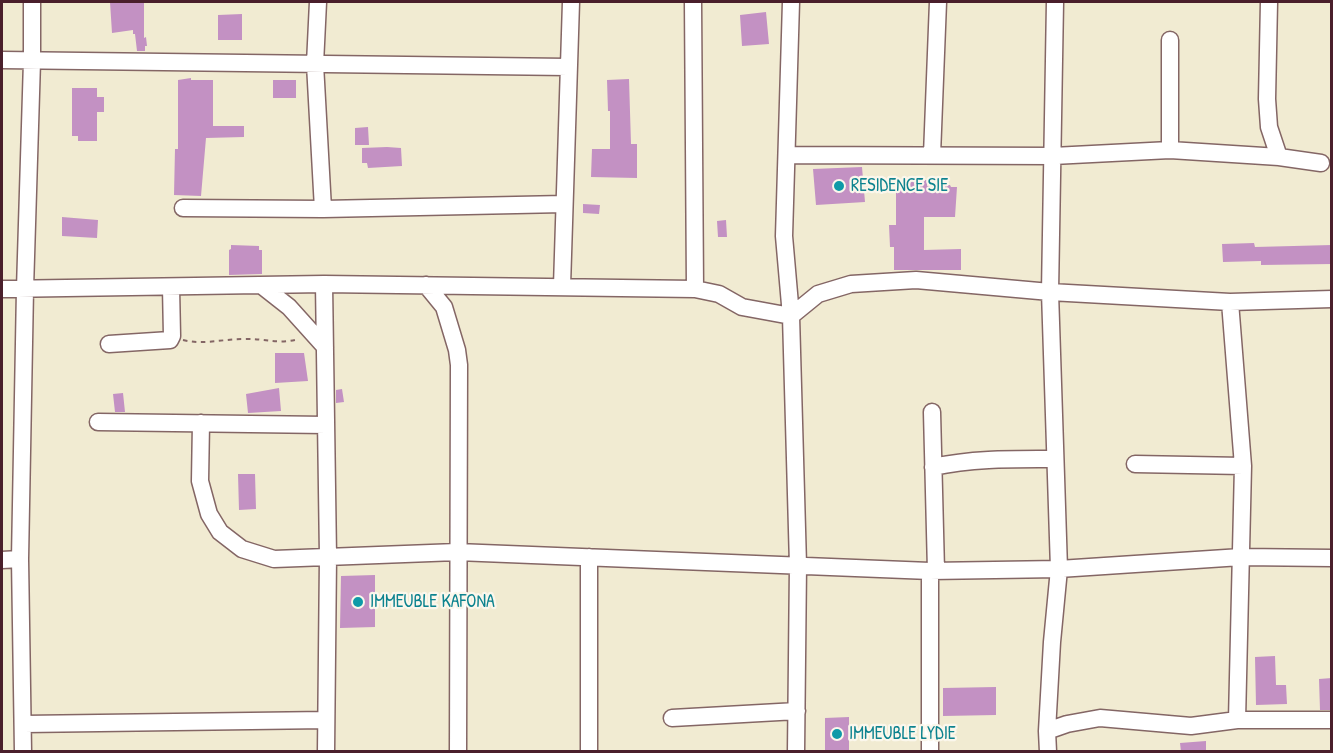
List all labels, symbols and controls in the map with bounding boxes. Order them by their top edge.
place label: RESIDENCE SIE [851,175,948,197]
marker: RESIDENCE SIE [832,179,846,193]
place label: IMMEUBLE KAFONA [370,591,495,613]
marker: IMMEUBLE KAFONA [351,595,365,609]
place label: IMMEUBLE LYDIE [849,723,956,745]
marker: IMMEUBLE LYDIE [830,727,844,741]

